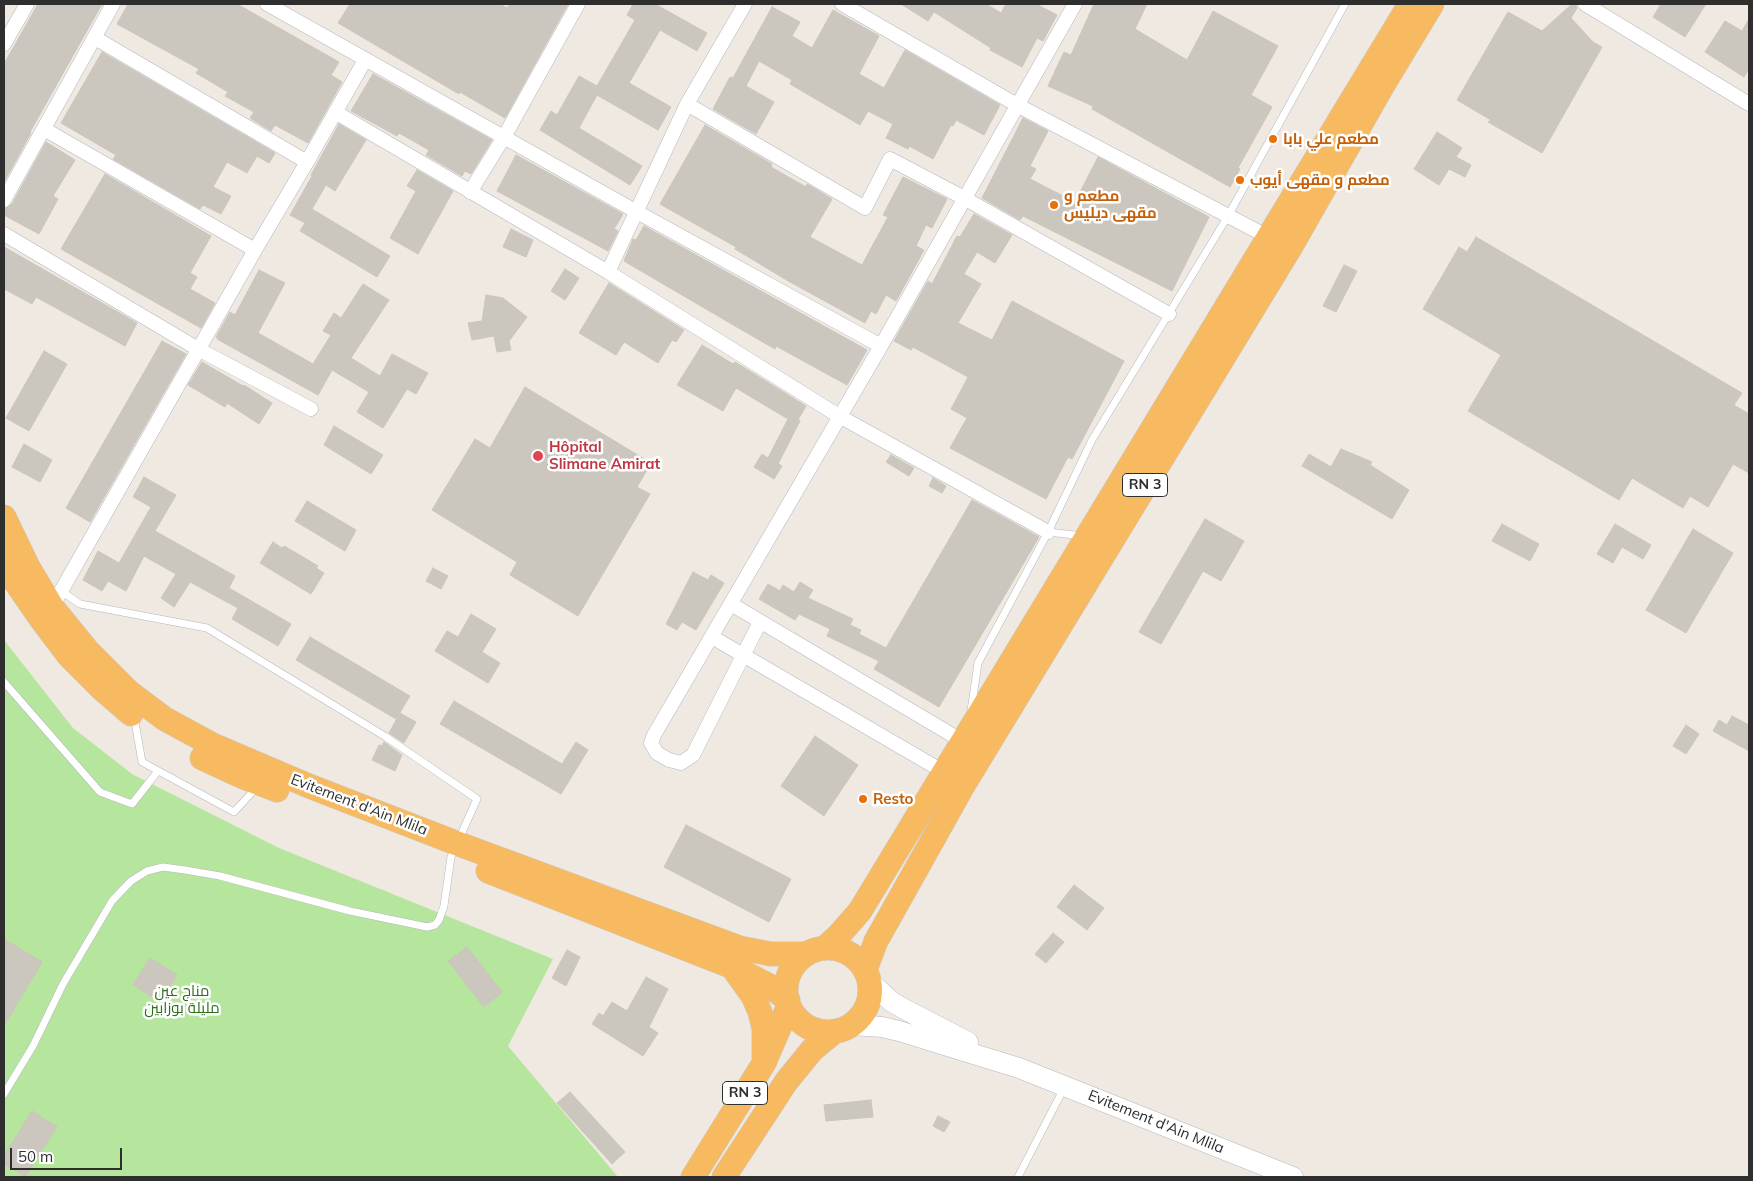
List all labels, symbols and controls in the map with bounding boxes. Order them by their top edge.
place label: مطعم علي بابا [1283,130,1379,148]
marker: مطعم علي بابا [1267,133,1279,145]
place label: مطعم و مقهى أيوب [1250,171,1390,189]
marker: مطعم و مقهى أيوب [1234,174,1246,186]
place label: مطعم و مقهى ديليس [1064,187,1157,222]
marker: مطعم و مقهى ديليس [1048,199,1060,211]
place label: Hôpital Slimane Amirat [549,438,660,473]
marker: Hôpital Slimane Amirat [531,449,545,463]
road number: RN 3 [1122,474,1168,496]
street label: Evitement d'Ain Mlila [288,771,430,839]
place label: Resto [873,790,913,808]
marker: Resto [857,793,869,805]
park label: مناج عين مليلة بوزابين [144,982,220,1017]
road number: RN 3 [722,1082,768,1104]
street label: Evitement d'Ain Mlila [1085,1086,1227,1158]
scale bar [12,1138,125,1170]
text: 50 m [18,1147,53,1166]

